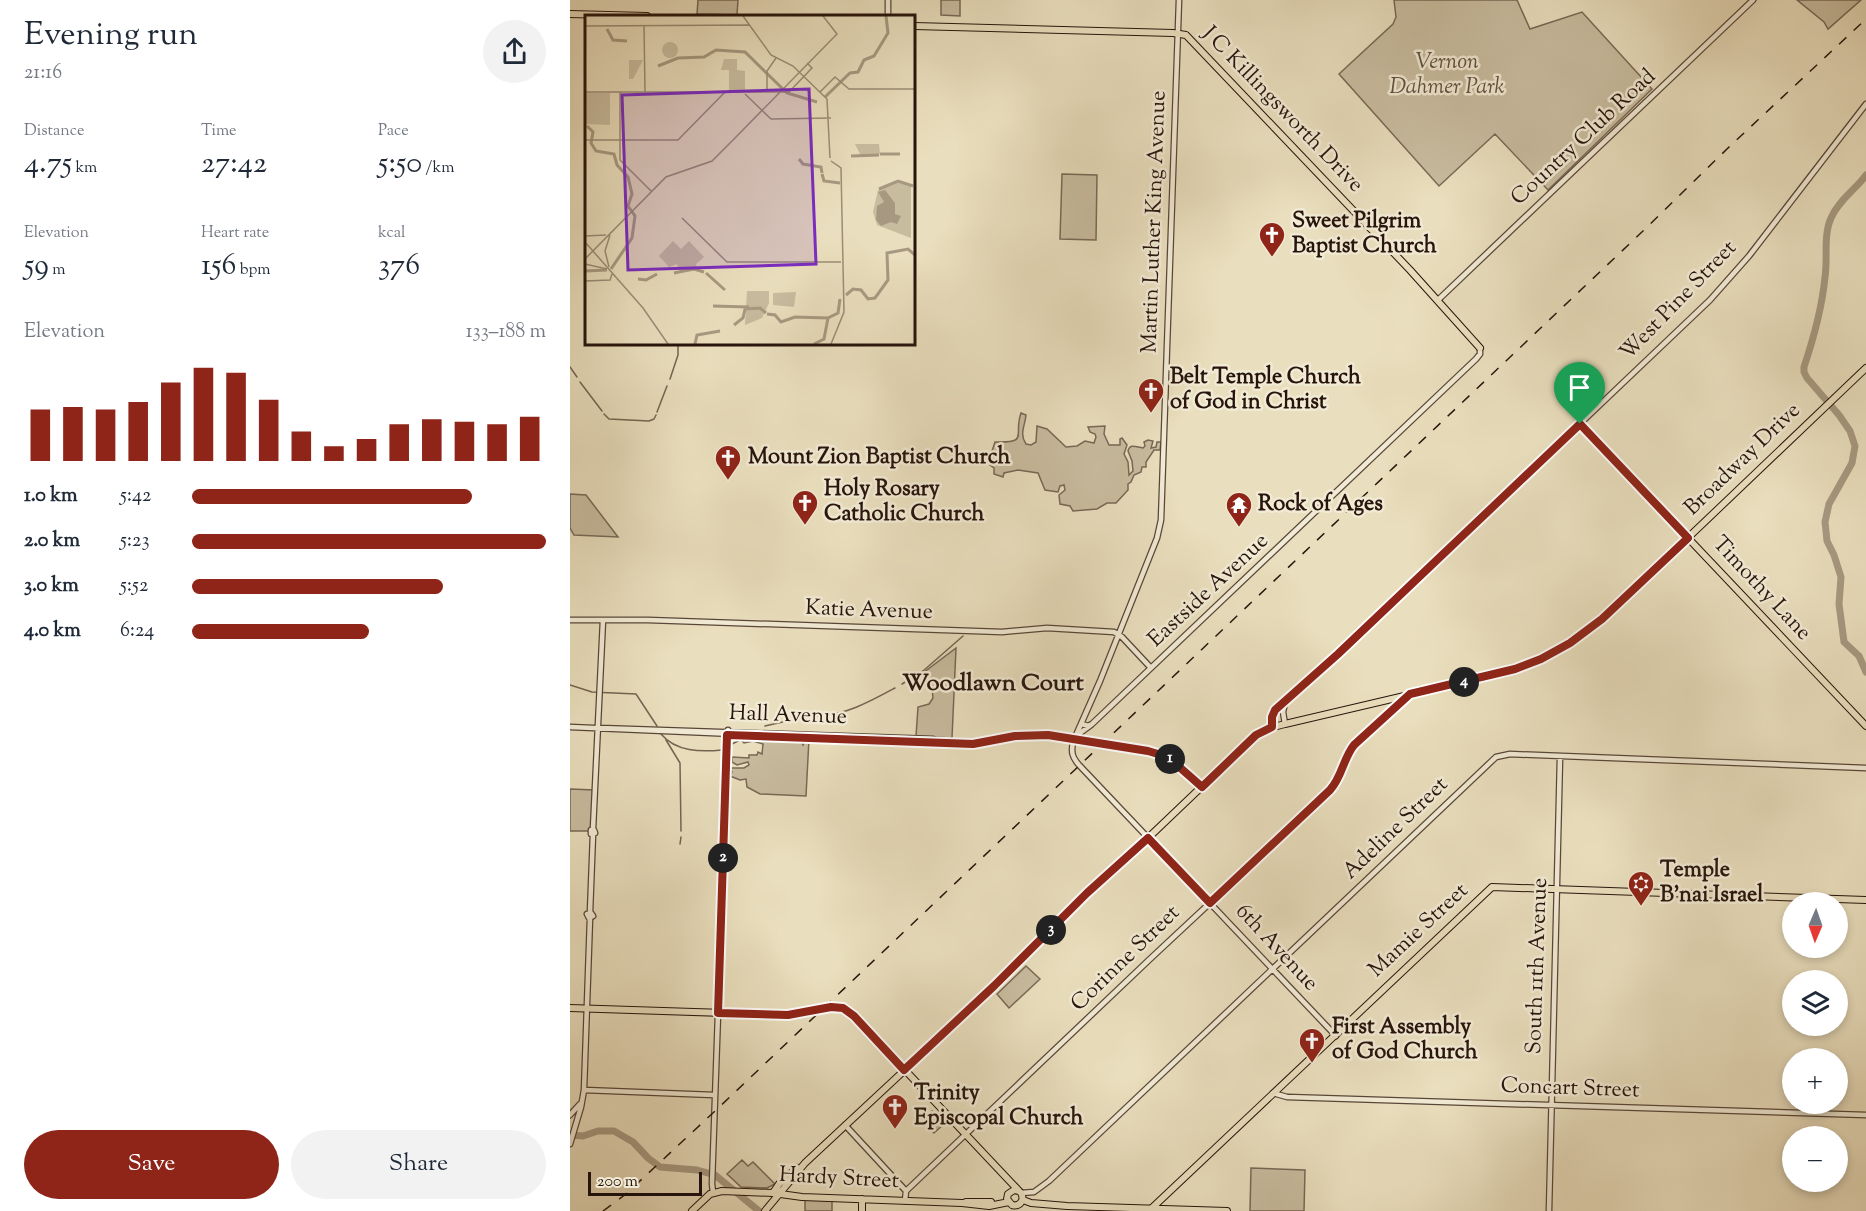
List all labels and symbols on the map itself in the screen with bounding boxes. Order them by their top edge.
inset map [585,15,915,345]
street label: J C Killingsworth Drive [1193,19,1370,200]
park label: Vernon Dahmer Park [1389,47,1505,104]
street label: Country Club Road [1504,62,1664,214]
street label: Martin Luther King Avenue [1134,90,1176,354]
place label: Sweet Pilgrim Baptist Church [1292,206,1437,263]
church icon: Sweet Pilgrim Baptist Church [1257,220,1287,258]
street label: West Pine Street [1613,233,1745,368]
place label: Belt Temple Church of God in Christ [1170,362,1361,419]
pin [1554,362,1605,424]
church icon: Belt Temple Church of God in Christ [1136,376,1166,414]
street label: Broadway Drive [1678,396,1808,524]
place label: Mount Zion Baptist Church [748,442,1011,474]
church icon: Mount Zion Baptist Church [713,443,743,481]
place label: Holy Rosary Catholic Church [824,474,985,531]
church icon: Holy Rosary Catholic Church [790,488,820,526]
place label: Rock of Ages [1258,489,1383,521]
temple icon: Rock of Ages [1224,490,1254,528]
street label: Eastside Avenue [1141,526,1277,656]
street label: Timothy Lane [1704,530,1818,648]
street label: Katie Avenue [805,593,933,629]
district label: Woodlawn Court [902,667,1085,701]
pin: 4 [1449,667,1479,697]
street label: Hall Avenue [728,698,848,734]
pin: 1 [1155,744,1185,774]
street label: Adeline Street [1336,770,1456,888]
pin: 2 [708,843,738,873]
place label: Temple B'nai Israel [1660,855,1764,912]
synagogue icon: Temple B'nai Israel [1626,869,1656,907]
street label: Mamie Street [1362,876,1476,986]
street label: South 11th Avenue [1519,877,1557,1055]
north arrow [1782,892,1848,958]
street label: 6th Avenue [1227,897,1325,999]
street label: Corinne Street [1064,898,1188,1020]
pin: 3 [1036,915,1066,945]
place label: First Assembly of God Church [1332,1012,1478,1069]
church icon: First Assembly of God Church [1297,1026,1327,1064]
street label: Concart Street [1500,1071,1640,1107]
place label: Trinity Episcopal Church [914,1078,1084,1135]
church icon: Trinity Episcopal Church [880,1092,910,1130]
street label: Hardy Street [778,1160,900,1198]
scale bar [588,1169,702,1196]

